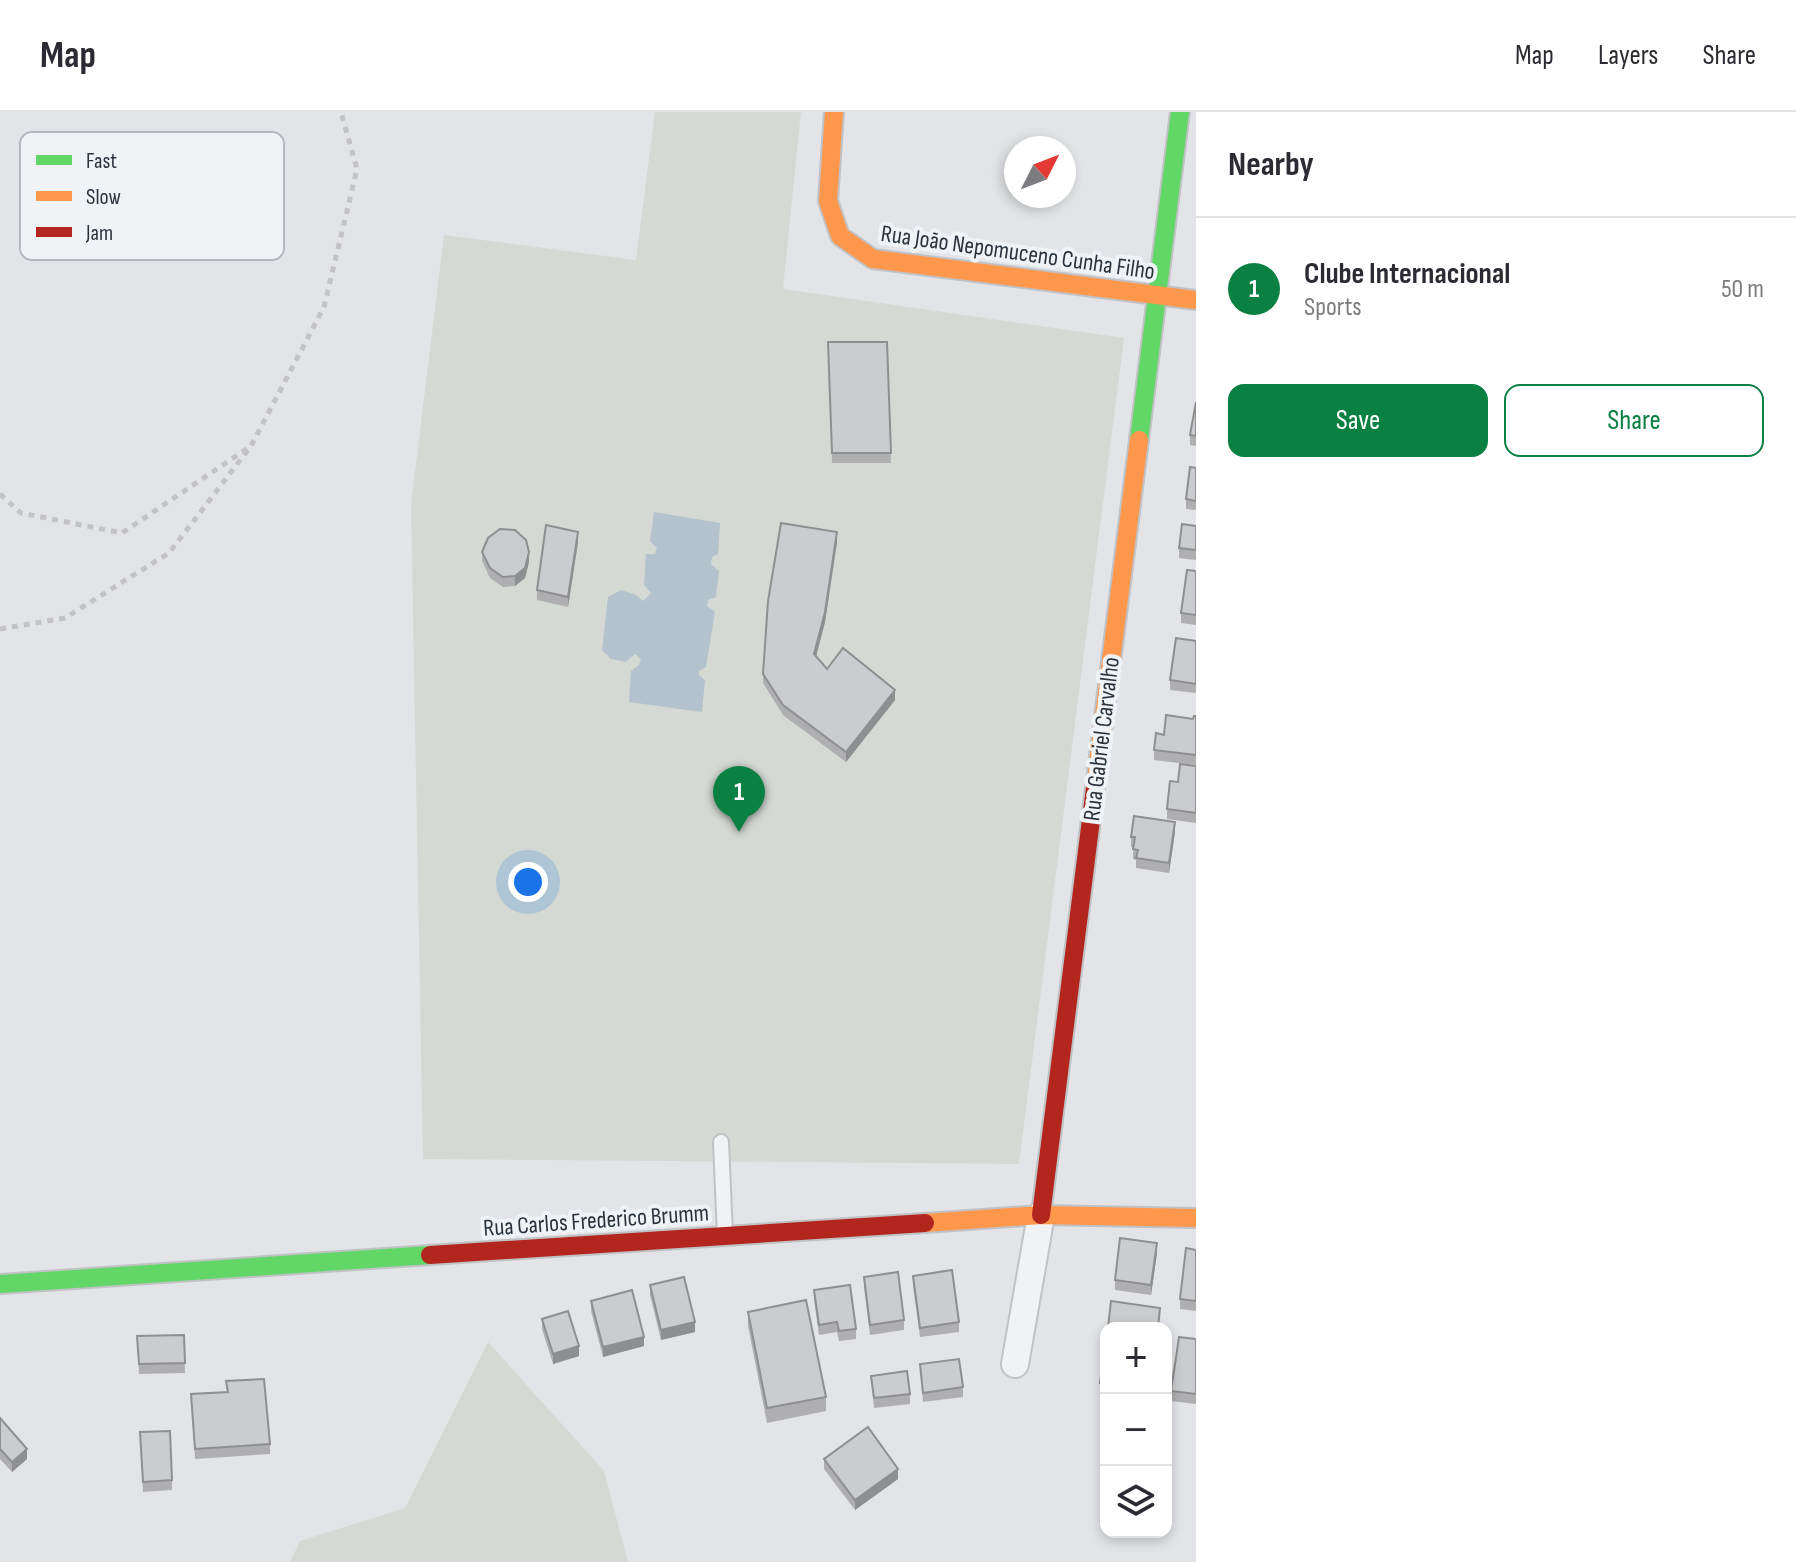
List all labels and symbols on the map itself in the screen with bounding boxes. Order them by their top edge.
legend [20,132,284,260]
north arrow [1004,136,1076,208]
text: Fast [86,148,117,175]
text: Slow [86,184,121,211]
street label: Rua João Nepomuceno Cunha Filho [879,219,1157,286]
text: Jam [85,220,113,247]
street label: Rua Gabriel Carvalho [1077,655,1126,823]
pin: 1 [713,766,765,832]
your location [508,862,548,902]
street label: Rua Carlos Frederico Brumm [482,1198,710,1243]

